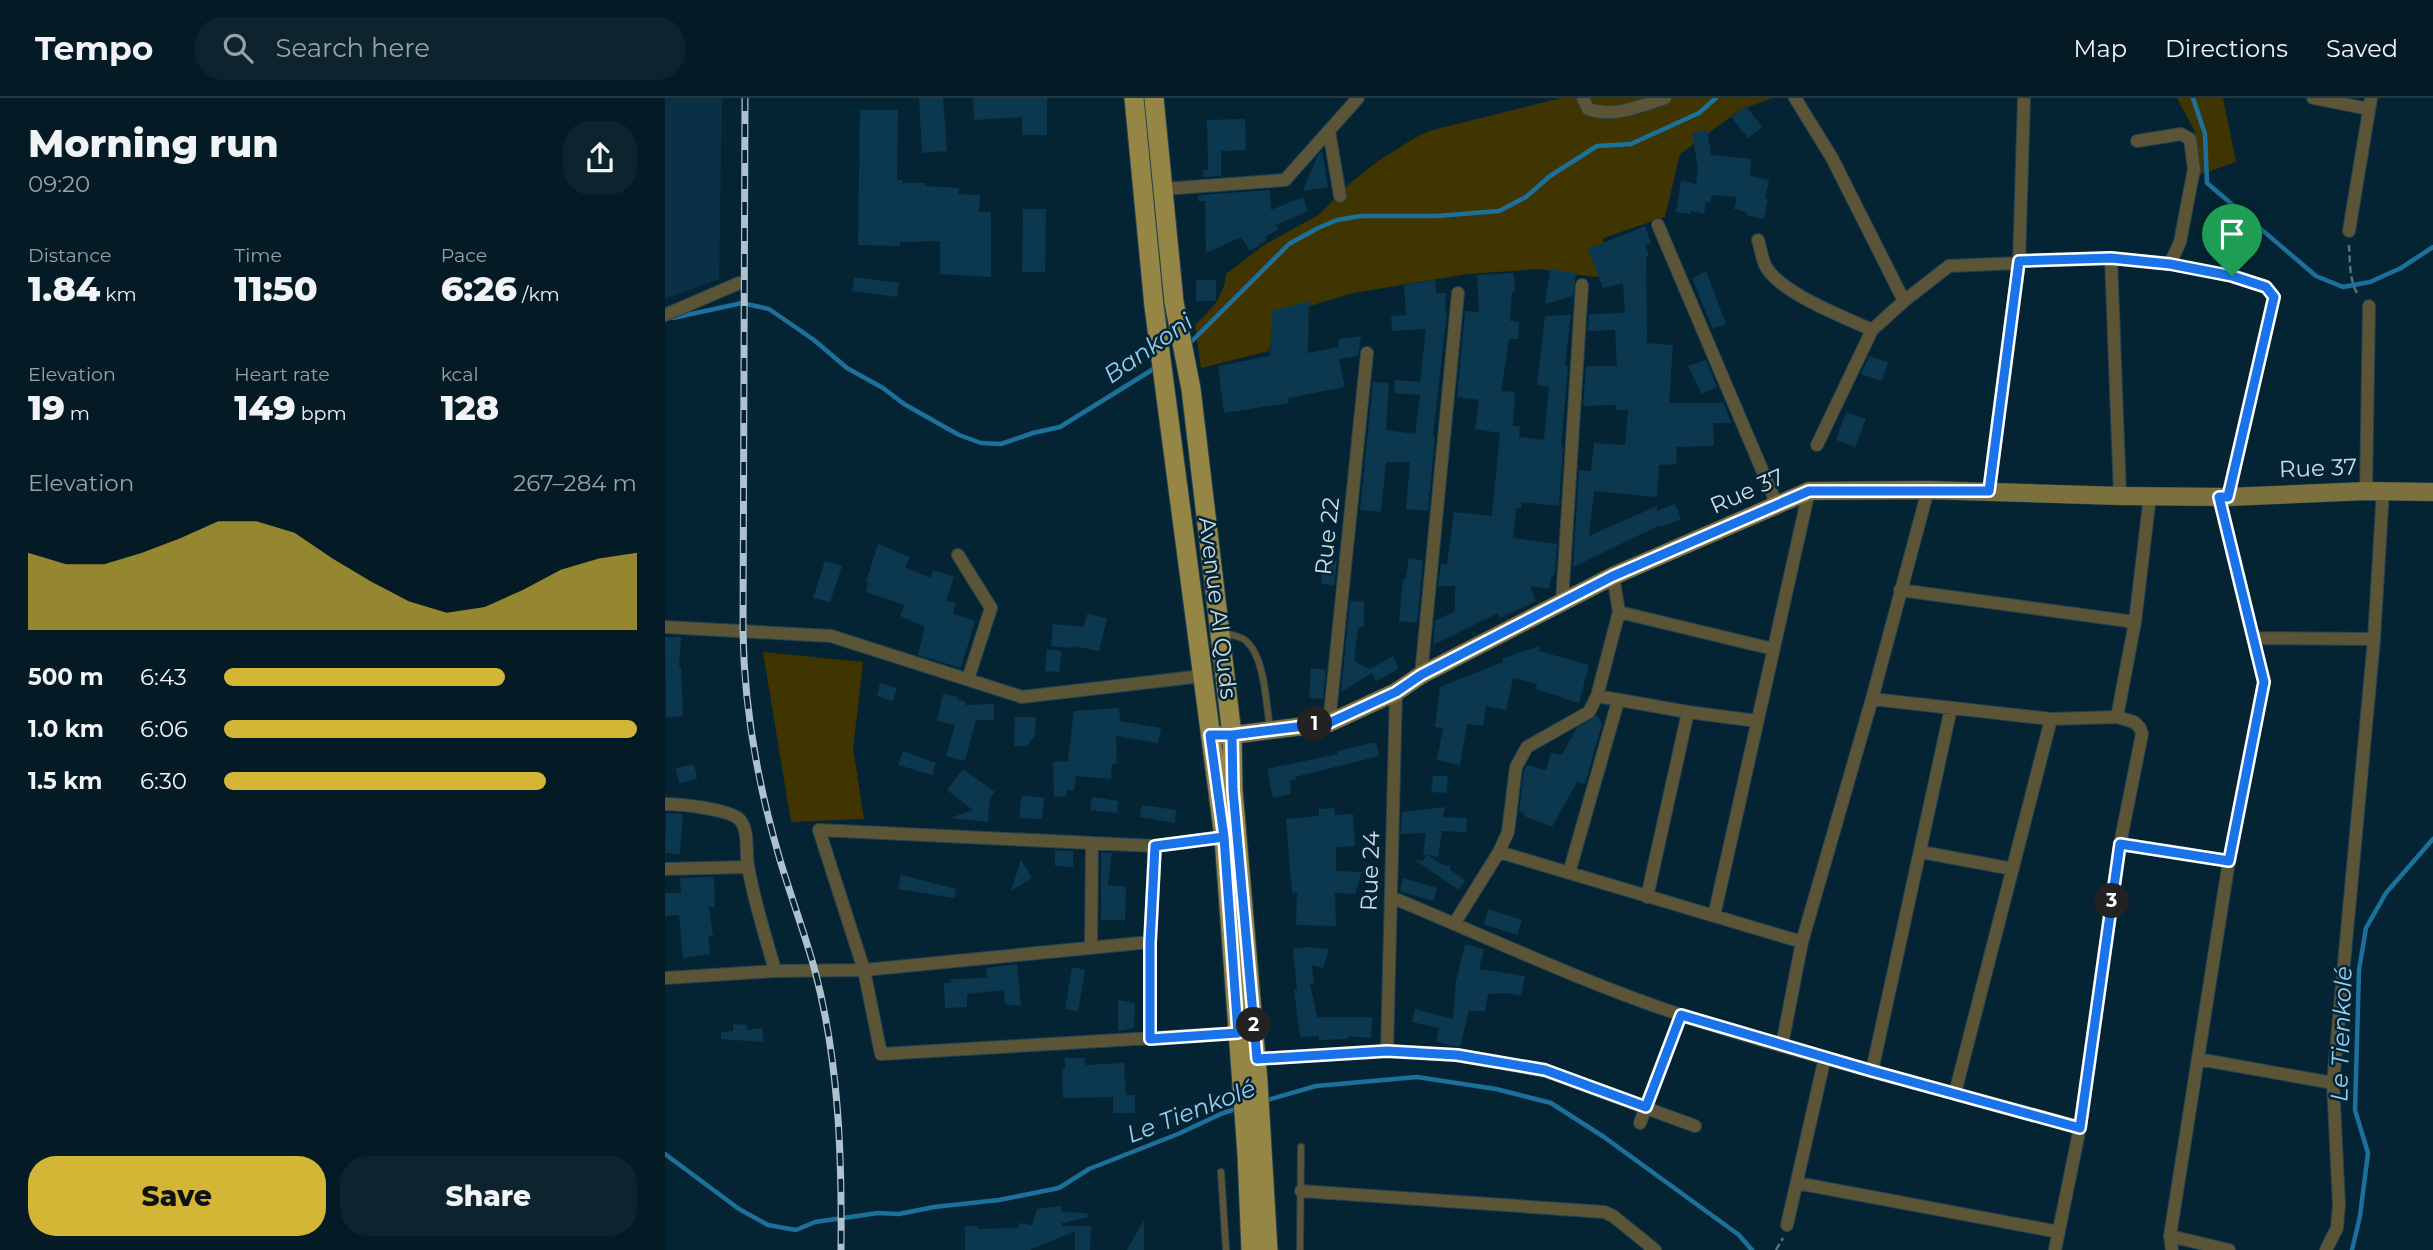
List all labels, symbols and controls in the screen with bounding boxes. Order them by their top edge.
search box [195,17,685,80]
text: Tempo [35,28,153,68]
icon: search [219,29,257,67]
text: Search here [275,32,430,64]
text: Map [2074,34,2127,63]
text: Directions [2165,34,2288,63]
text: Saved [2326,34,2398,63]
text: Morning run [28,120,279,167]
button: share [563,121,637,195]
text: 09:20 [28,170,90,198]
pin [2202,204,2262,276]
icon: arrive [2213,215,2251,253]
text: Distance [28,244,111,267]
text: Time [234,244,282,267]
text: Pace [441,244,487,267]
text: 1.84 [28,267,100,310]
text: 11:50 [234,267,318,310]
text: 6:26 [441,267,517,310]
text: km [100,283,137,306]
text: /km [517,283,560,306]
water label: Bankoni [1098,307,1199,389]
text: Elevation [28,363,116,386]
text: Heart rate [234,363,330,386]
text: kcal [441,363,479,386]
text: 19 [28,386,65,429]
text: 149 [234,386,296,429]
text: 128 [441,386,499,429]
text: m [65,402,90,425]
text: bpm [296,402,347,425]
street label: Rue 37 [2278,453,2358,483]
street label: Rue 37 [1706,462,1788,520]
text: Elevation [28,469,134,497]
text: 267–284 m [513,469,637,497]
street label: Rue 22 [1309,496,1345,576]
street label: Avenue Al Quds [1193,515,1243,701]
text: 500 m [28,663,104,691]
text: 6:43 [140,663,187,691]
pin: 1 [1297,706,1333,742]
text: 1 [1311,712,1318,735]
text: 1.0 km [28,715,104,743]
text: 6:06 [140,715,188,743]
text: 1.5 km [28,767,102,795]
text: 6:30 [140,767,187,795]
street label: Rue 24 [1355,831,1385,911]
pin: 3 [2095,884,2129,918]
text: 3 [2106,889,2117,912]
water label: Le Tienkolé [2324,966,2358,1102]
pin: 2 [1237,1007,1271,1042]
text: 2 [1248,1013,1259,1036]
water label: Le Tienkolé [1123,1073,1259,1149]
button: Save [28,1156,326,1236]
button: Share [340,1156,637,1236]

